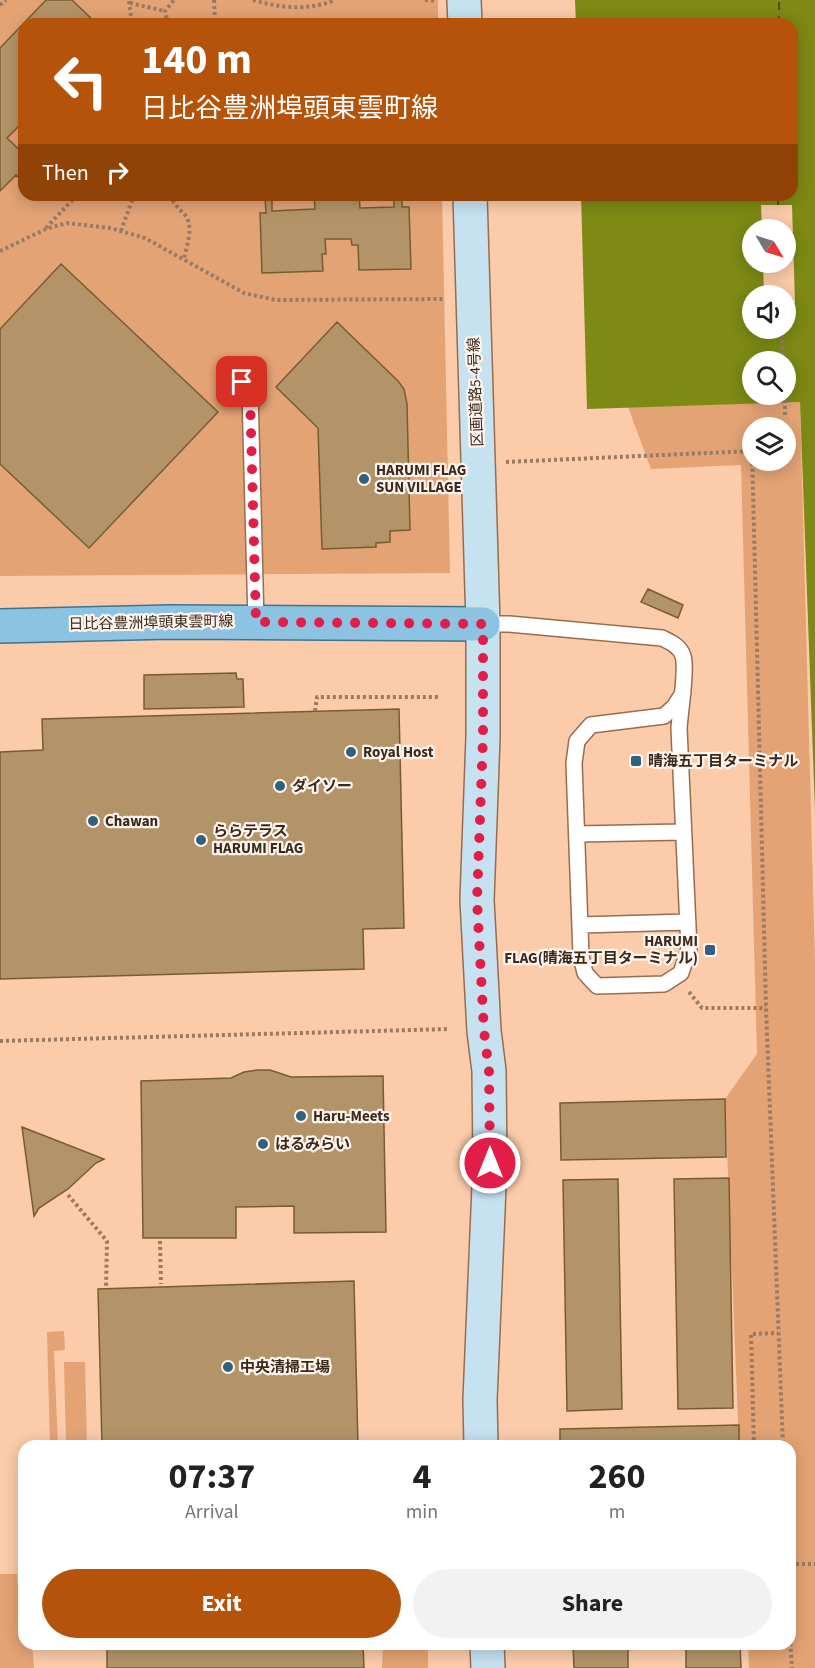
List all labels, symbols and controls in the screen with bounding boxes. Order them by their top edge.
text: 140 m [141,30,252,90]
icon: left [42,42,120,120]
text: 日比谷豊洲埠頭東雲町線 [141,89,438,128]
icon: right [101,156,134,189]
text: Then [42,157,89,189]
north arrow [742,219,796,273]
map controls [742,219,796,471]
button: sound [742,285,796,339]
street label: 区画道路5-4号線 [464,337,488,447]
button: search [742,351,796,405]
pin [216,356,267,407]
icon: arrive [225,365,258,398]
button: layers [742,417,796,471]
place label: HARUMI FLAG SUN VILLAGE [376,460,466,498]
marker: HARUMI FLAG SUN VILLAGE [357,472,371,486]
street label: 日比谷豊洲埠頭東雲町線 [68,611,234,635]
place label: Royal Host [363,742,434,763]
marker: Royal Host [344,745,358,759]
place label: 晴海五丁目ターミナル [648,751,798,772]
marker: 晴海五丁目ターミナル [629,754,643,768]
place label: ダイソー [292,776,352,797]
marker: ダイソー [273,779,287,793]
place label: Chawan [105,811,158,832]
marker: Chawan [86,814,100,828]
place label: ららテラス HARUMI FLAG [213,821,303,859]
marker: ららテラス HARUMI FLAG [194,833,208,847]
place label: HARUMI FLAG(晴海五丁目ターミナル) [504,931,698,969]
marker: HARUMI FLAG(晴海五丁目ターミナル) [703,943,717,957]
place label: Haru-Meets [313,1106,390,1127]
marker: Haru-Meets [294,1109,308,1123]
position arrow [458,1131,522,1195]
place label: はるみらい [275,1134,350,1155]
marker: はるみらい [256,1137,270,1151]
place label: 中央清掃工場 [240,1357,330,1378]
marker: 中央清掃工場 [221,1360,235,1374]
text: 07:37 [168,1451,255,1502]
text: 4 [412,1451,431,1502]
text: 260 [589,1451,646,1502]
text: Arrival [185,1498,239,1526]
text: min [406,1498,438,1526]
text: m [609,1498,625,1526]
button: Exit [42,1569,401,1638]
button: Share [413,1569,772,1638]

